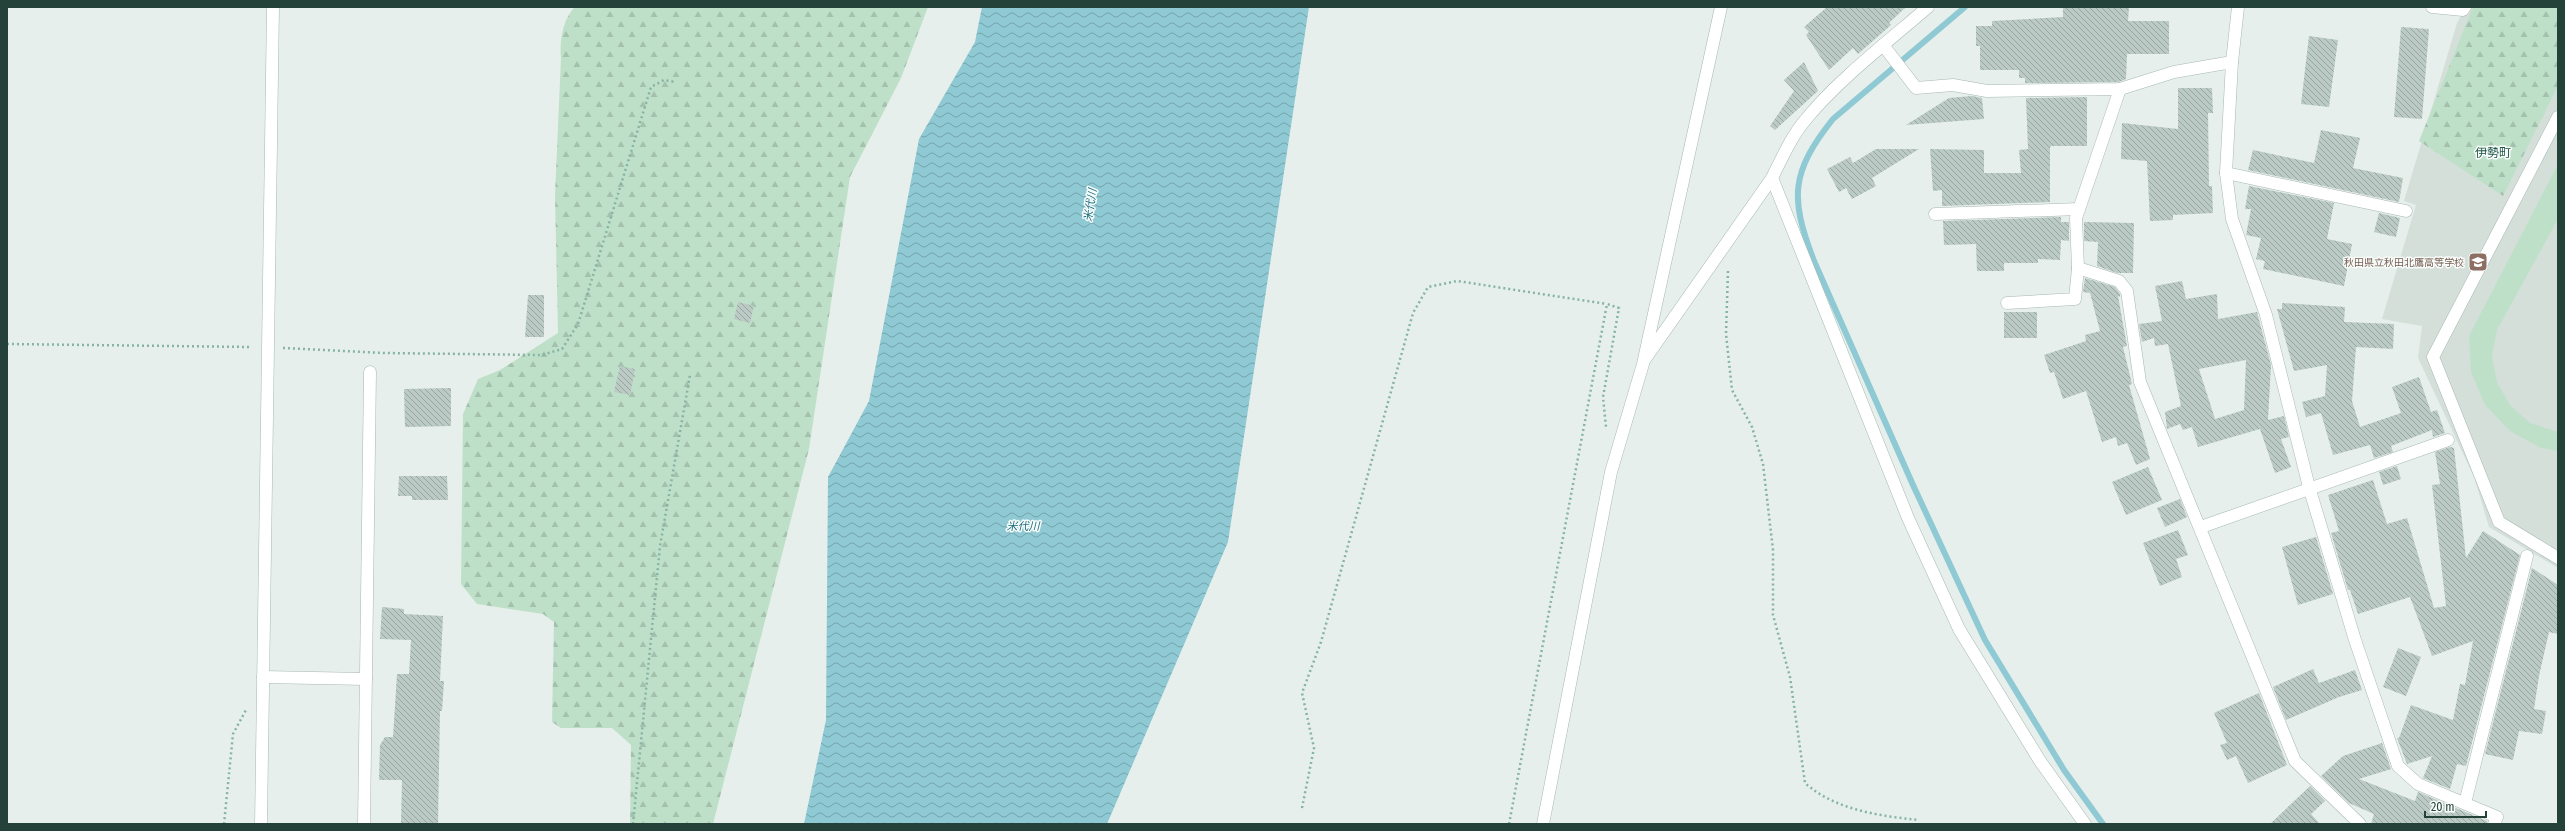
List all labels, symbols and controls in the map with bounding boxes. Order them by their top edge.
district label: 伊勢町 [2475,146,2511,160]
water label: 米代川 [1081,187,1100,222]
school or university icon: 秋田県立秋田北鷹高等学校 [2467,251,2489,273]
place label: 秋田県立秋田北鷹高等学校 [2344,257,2464,269]
water label: 米代川 [1007,520,1040,533]
scale bar [2425,793,2486,819]
text: 20 m [2431,800,2455,814]

